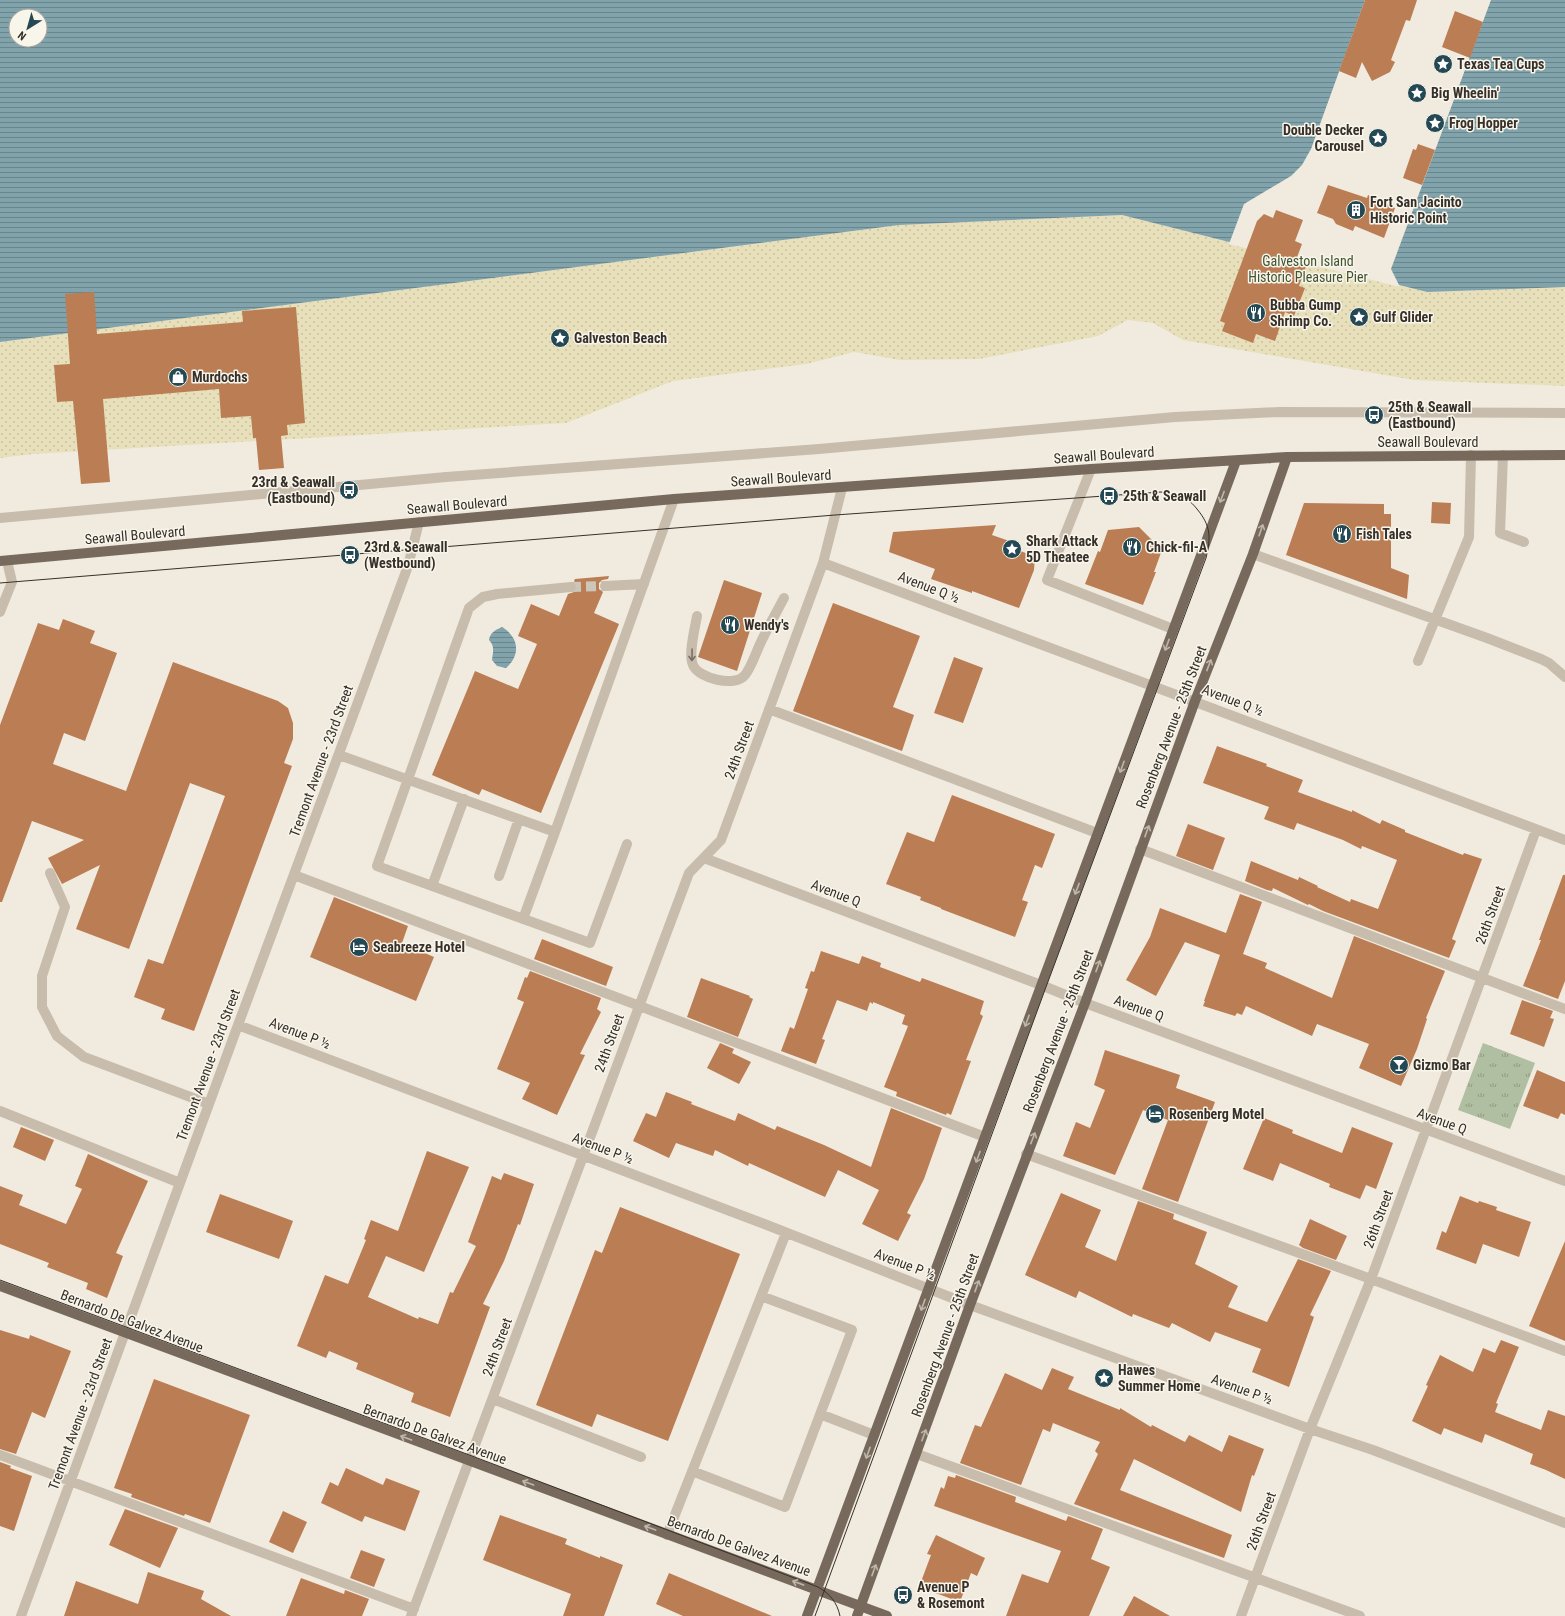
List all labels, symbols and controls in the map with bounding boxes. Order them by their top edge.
north arrow [8,8,48,48]
text: N [15,28,29,43]
place icon: Texas Tea Cups [1432,53,1454,75]
place label: Texas Tea Cups [1457,56,1544,72]
place icon: Big Wheelin' [1406,82,1428,104]
place label: Big Wheelin' [1431,85,1499,101]
place icon: Frog Hopper [1424,112,1446,134]
place label: Frog Hopper [1449,115,1518,131]
place label: Double Decker Carousel [1283,122,1364,154]
place icon: Double Decker Carousel [1367,127,1389,149]
place label: Fort San Jacinto Historic Point [1370,194,1462,226]
building icon: Fort San Jacinto Historic Point [1345,199,1367,221]
park label: Galveston Island Historic Pleasure Pier [1248,253,1368,285]
place label: Bubba Gump Shrimp Co. [1270,297,1341,329]
restaurant icon: Bubba Gump Shrimp Co. [1245,302,1267,324]
place icon: Gulf Glider [1348,306,1370,328]
place label: Gulf Glider [1373,309,1433,325]
place icon: Galveston Beach [549,327,571,349]
place label: Galveston Beach [574,330,667,346]
shop icon: Murdochs [167,366,189,388]
place label: Murdochs [192,369,248,385]
place label: 25th & Seawall (Eastbound) [1388,399,1471,432]
bus stop icon: 25th & Seawall (Eastbound) [1363,404,1385,426]
street label: Seawall Boulevard [1378,434,1478,450]
street label: Seawall Boulevard [1053,444,1155,466]
street label: Seawall Boulevard [730,467,832,489]
place label: 23rd & Seawall (Eastbound) [251,474,335,507]
bus stop icon: 23rd & Seawall (Eastbound) [338,479,360,501]
bus stop icon: 25th & Seawall [1098,485,1120,507]
place label: 25th & Seawall [1123,488,1206,504]
one-way arrow [1217,491,1225,503]
street label: Seawall Boulevard [406,493,508,517]
street label: Seawall Boulevard [84,523,186,547]
restaurant icon: Fish Tales [1331,523,1353,545]
one-way arrow [1258,524,1265,537]
place label: Fish Tales [1356,526,1412,542]
place label: Shark Attack 5D Theatee [1026,533,1098,565]
restaurant icon: Chick-fil-A [1121,536,1143,558]
place icon: Shark Attack 5D Theatee [1001,538,1023,560]
place label: 23rd & Seawall (Westbound) [364,539,448,572]
place label: Chick-fil-A [1146,539,1208,555]
bus stop icon: 23rd & Seawall (Westbound) [339,544,361,566]
street label: Avenue Q ½ [896,568,962,606]
restaurant icon: Wendy's [719,614,741,636]
place label: Wendy's [744,617,789,633]
one-way arrow [1163,639,1170,652]
street label: Rosenberg Avenue - 25th Street [1133,643,1209,811]
one-way arrow [689,648,696,661]
one-way arrow [1206,659,1214,671]
street label: Avenue Q ½ [1200,681,1266,719]
street label: Tremont Avenue - 23rd Street [286,683,356,839]
street label: 24th Street [721,719,757,781]
one-way arrow [1117,761,1125,773]
one-way arrow [1143,825,1151,837]
street label: Avenue Q [809,876,863,910]
one-way arrow [1072,883,1080,895]
street label: 26th Street [1472,884,1508,946]
hotel icon: Seabreeze Hotel [348,936,370,958]
place label: Seabreeze Hotel [373,939,465,955]
street label: Rosenberg Avenue - 25th Street [1020,947,1096,1115]
one-way arrow [1094,960,1102,972]
street label: Tremont Avenue - 23rd Street [173,987,243,1143]
street label: Avenue Q [1112,992,1166,1024]
street label: 24th Street [591,1012,627,1074]
street label: Avenue P ½ [267,1014,333,1052]
one-way arrow [1023,1015,1031,1027]
bar icon: Gizmo Bar [1388,1054,1410,1076]
place label: Gizmo Bar [1413,1057,1471,1073]
hotel icon: Rosenberg Motel [1144,1103,1166,1125]
street label: Avenue Q [1415,1105,1469,1137]
place label: Rosenberg Motel [1169,1106,1264,1122]
street label: Avenue P ½ [570,1129,636,1167]
one-way arrow [1029,1132,1037,1144]
one-way arrow [973,1150,981,1162]
street label: 26th Street [1360,1188,1396,1250]
street label: Avenue P ½ [872,1245,938,1283]
street label: Rosenberg Avenue - 25th Street [908,1251,982,1419]
one-way arrow [974,1280,982,1292]
street label: Bernardo De Galvez Avenue [58,1286,206,1356]
one-way arrow [918,1298,926,1310]
street label: 24th Street [479,1316,515,1378]
street label: Tremont Avenue - 23rd Street [45,1336,115,1492]
place label: Hawes Summer Home [1118,1362,1201,1394]
place icon: Hawes Summer Home [1093,1367,1115,1389]
street label: Avenue P ½ [1209,1371,1275,1407]
street label: Bernardo De Galvez Avenue [361,1401,509,1468]
one-way arrow [921,1428,928,1441]
one-way arrow [401,1433,413,1441]
one-way arrow [863,1446,871,1458]
one-way arrow [522,1479,535,1486]
street label: 26th Street [1243,1490,1279,1552]
street label: Bernardo De Galvez Avenue [665,1513,813,1580]
one-way arrow [644,1524,656,1532]
one-way arrow [871,1564,879,1576]
one-way arrow [793,1578,805,1586]
place label: Avenue P & Rosemont [917,1579,985,1611]
bus stop icon: Avenue P & Rosemont [892,1584,914,1606]

